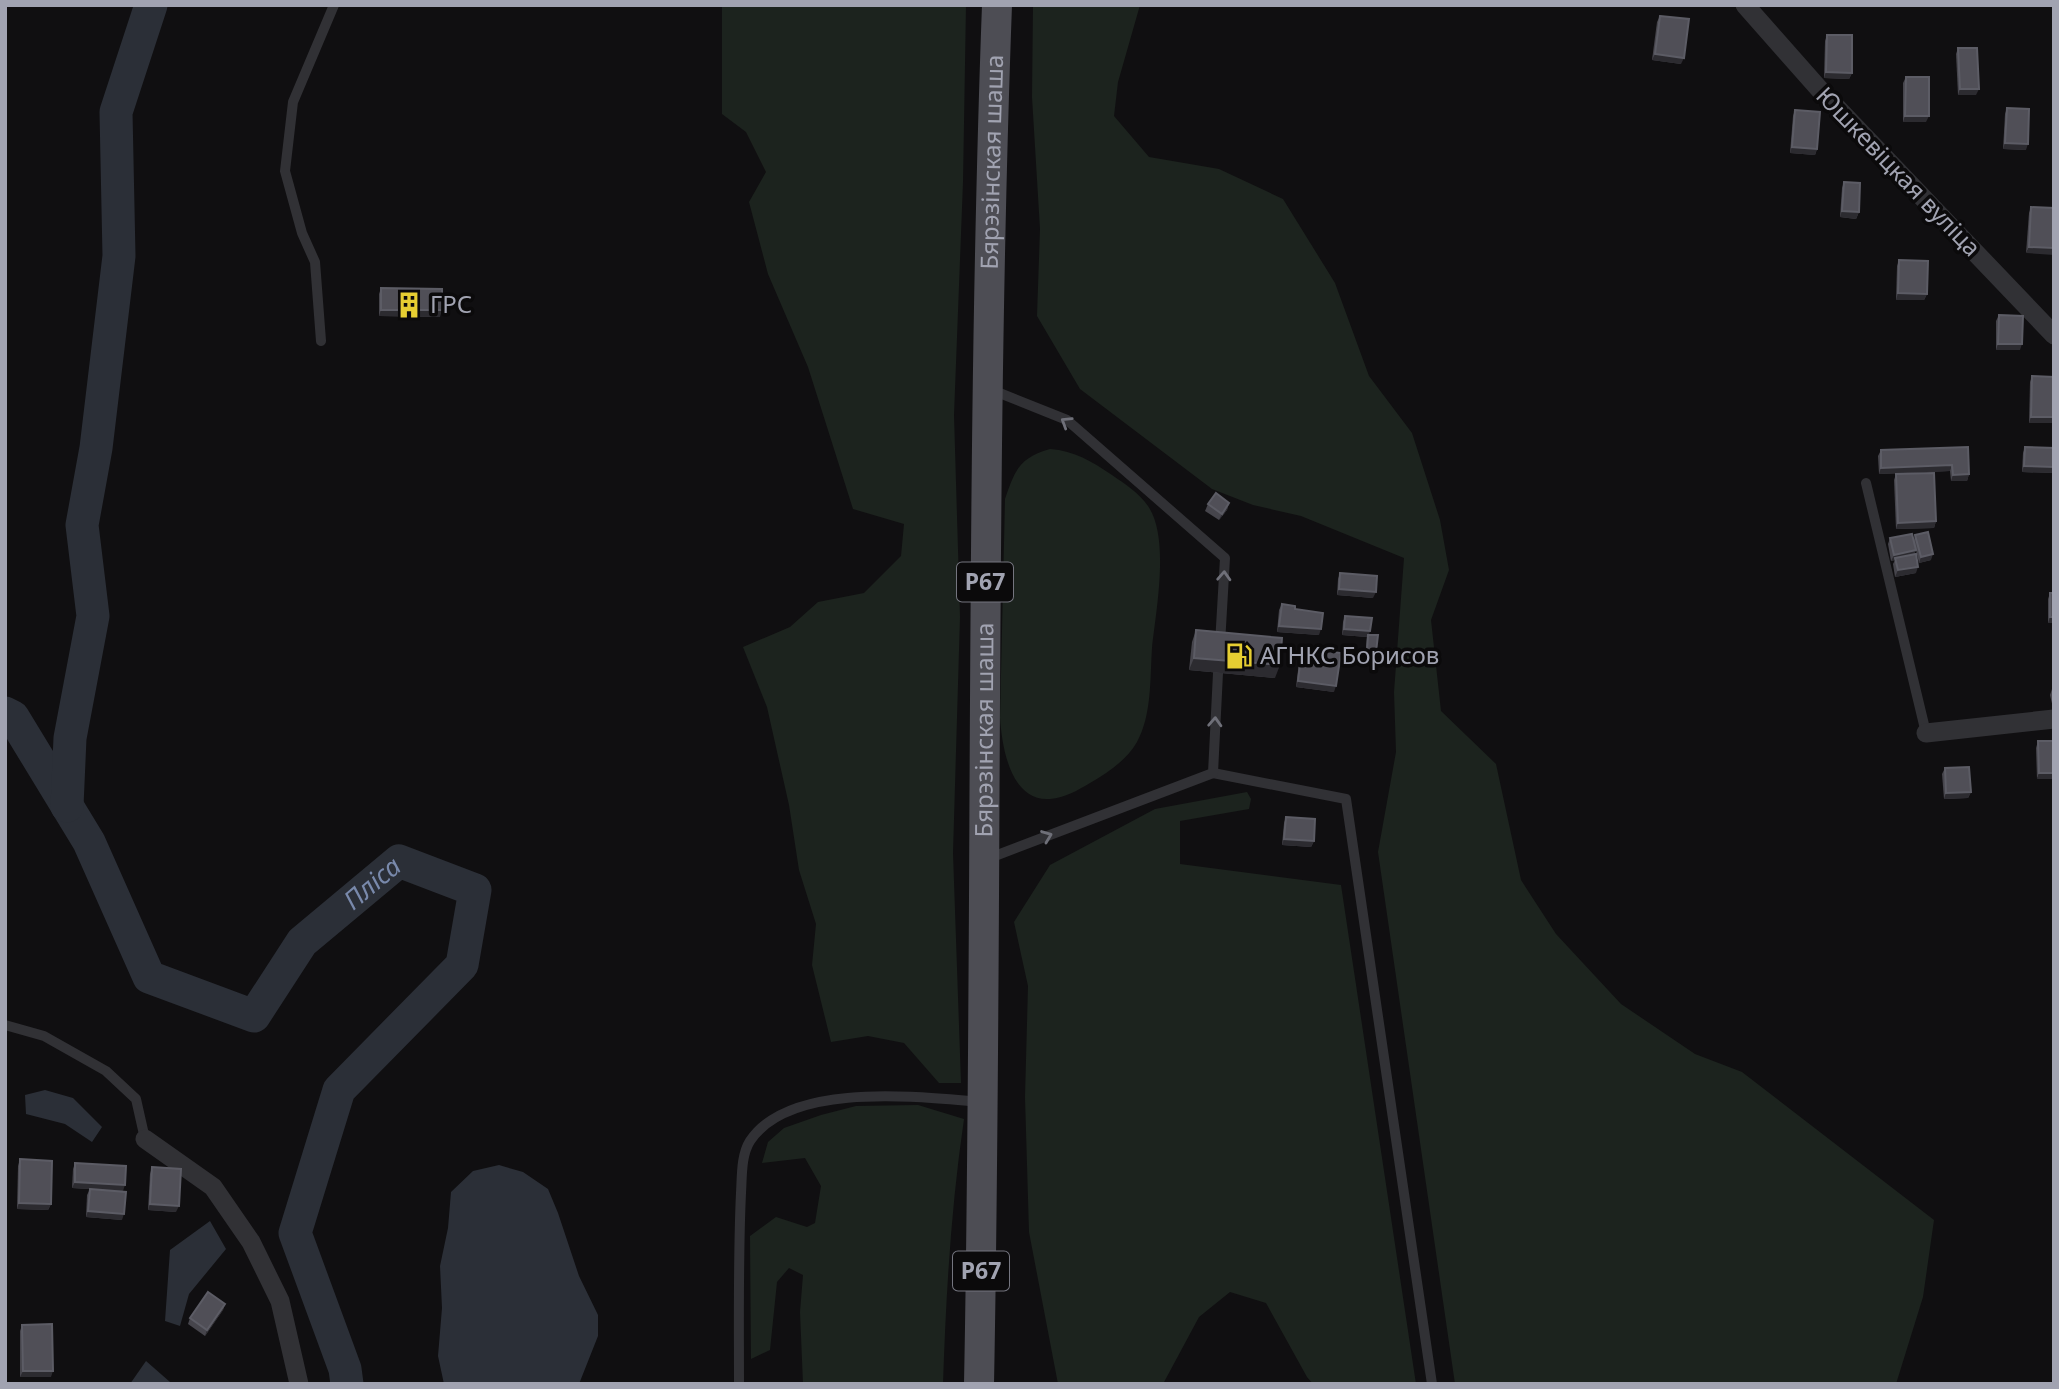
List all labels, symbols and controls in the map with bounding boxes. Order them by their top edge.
street label: Бярэзінская шаша [972,54,1010,270]
street label: Юшкевіцкая вуліца [1810,79,1989,263]
place label: ГРС [430,287,472,320]
building icon: ГРС [394,290,424,320]
one-way arrow [1061,417,1074,430]
road number: Р67 [957,562,1013,602]
one-way arrow [1216,570,1231,581]
street label: Бярэзінская шаша [966,622,1000,838]
place label: АГНКС Борисов [1260,638,1439,671]
fuel station icon: АГНКС Борисов [1224,641,1254,671]
one-way arrow [1208,717,1223,728]
one-way arrow [1041,830,1053,844]
water label: Пліса [335,848,409,917]
road number: Р67 [953,1252,1009,1290]

